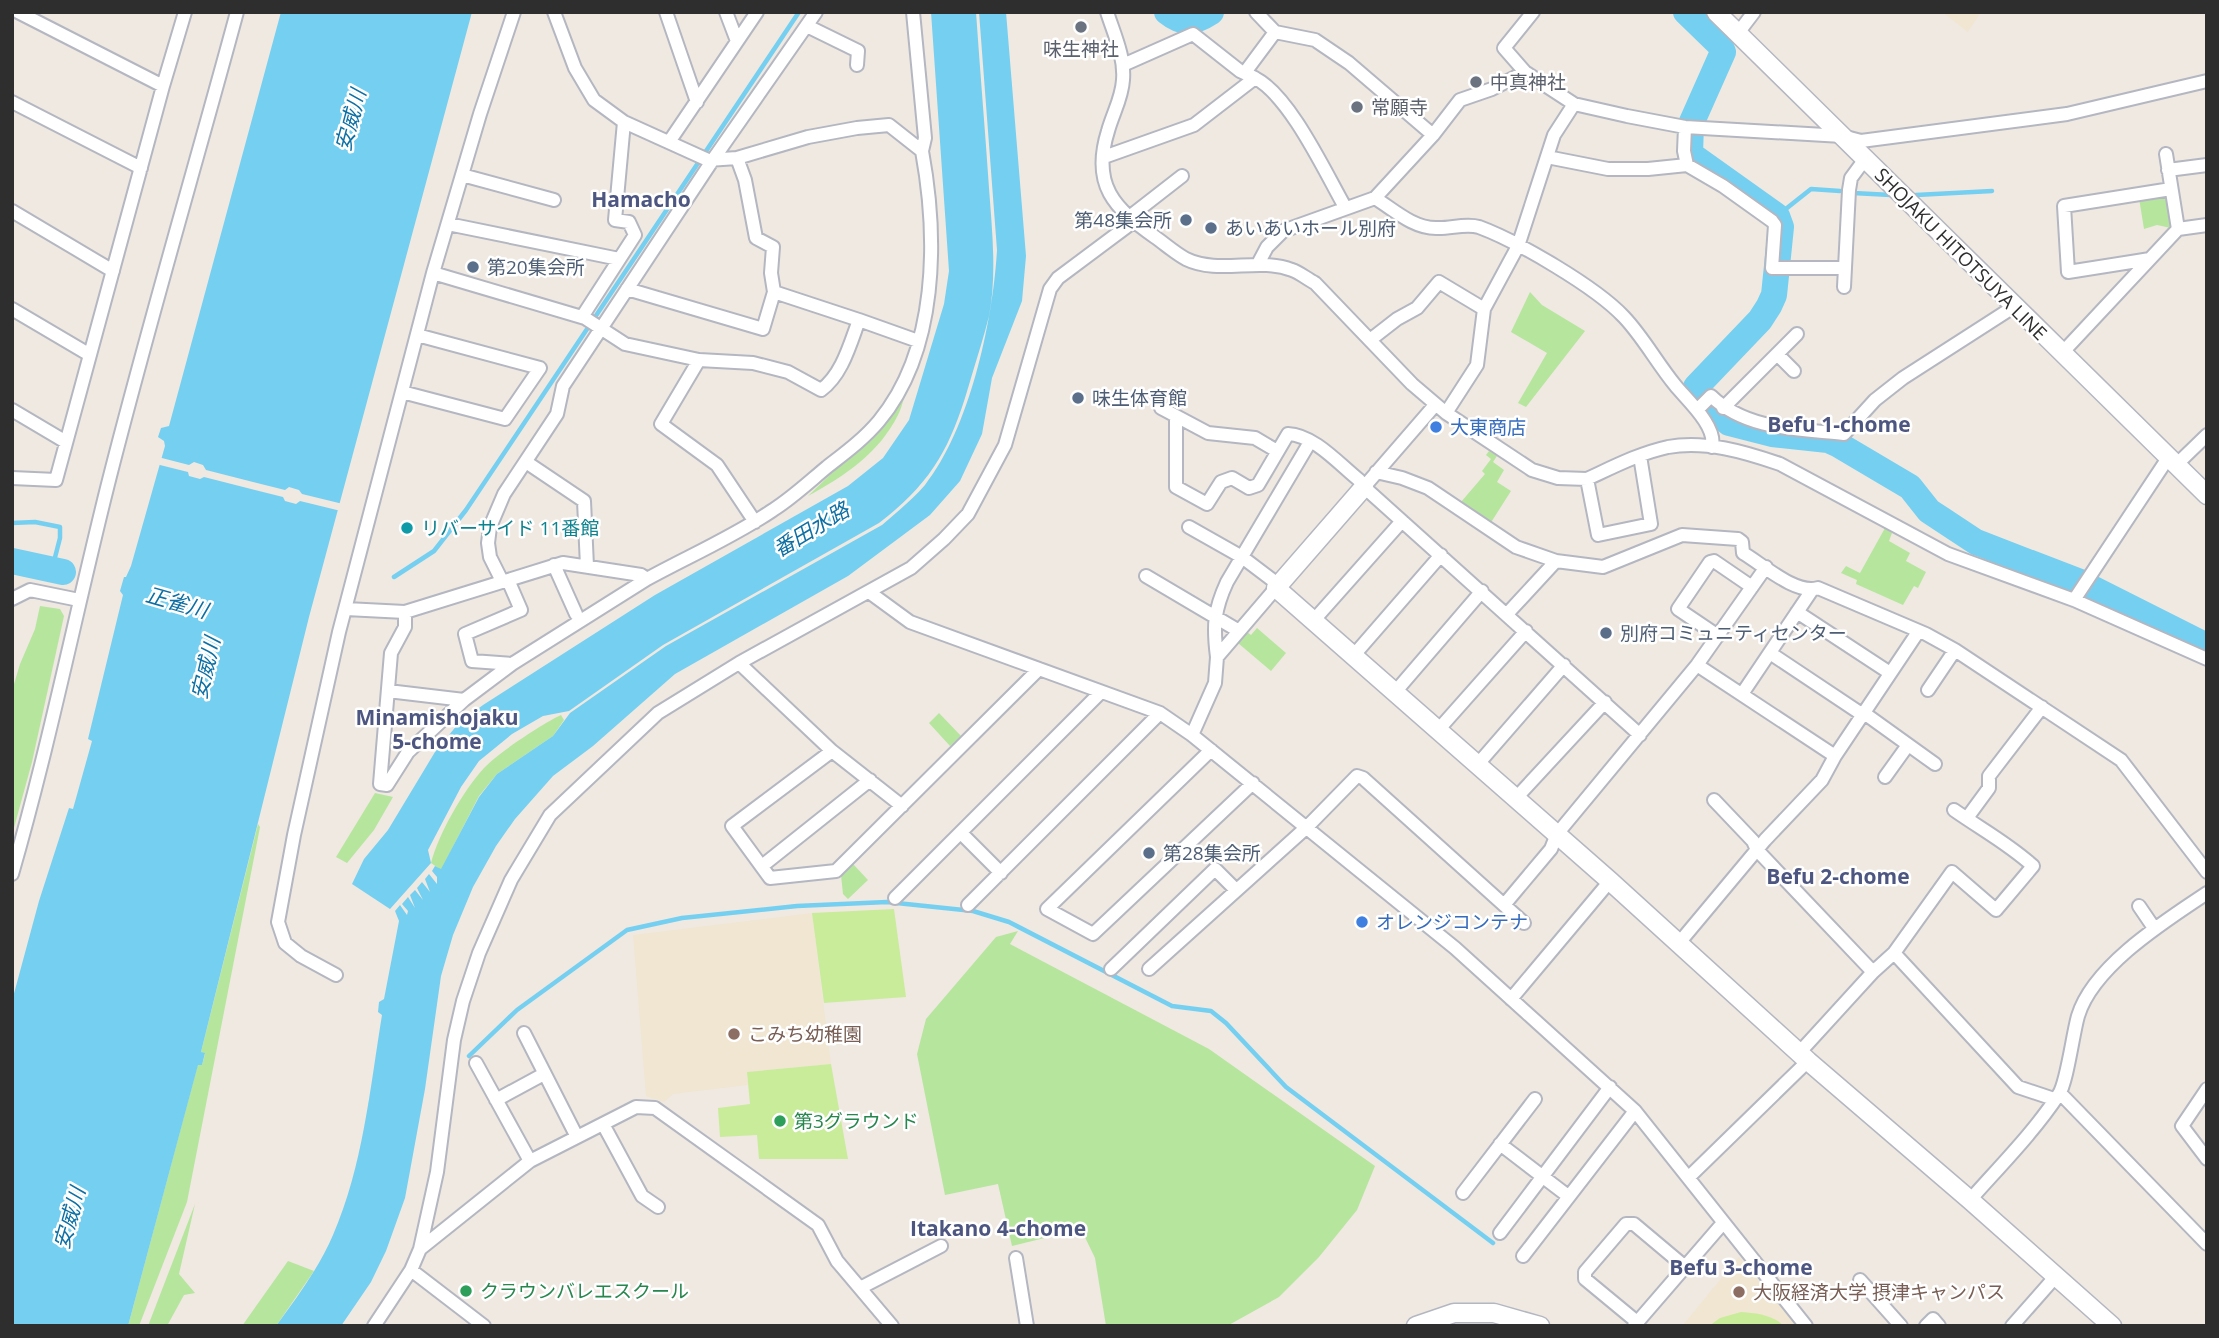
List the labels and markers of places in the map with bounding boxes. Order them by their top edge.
marker: 味生神社 [1073,19,1089,35]
place label: 味生神社 [1043,36,1119,62]
place label: 中真神社 [1490,69,1566,95]
marker: 中真神社 [1468,74,1484,90]
place label: 常願寺 [1371,94,1428,120]
marker: 常願寺 [1349,99,1365,115]
place label: 第48集会所 [1074,207,1172,233]
marker: 第48集会所 [1178,212,1194,228]
place label: あいあいホール別府 [1225,215,1396,241]
marker: あいあいホール別府 [1203,220,1219,236]
place label: 第20集会所 [487,254,585,280]
marker: 第20集会所 [465,259,481,275]
place label: 味生体育館 [1092,385,1187,411]
marker: 味生体育館 [1070,390,1086,406]
place label: 大東商店 [1450,414,1526,440]
marker: 大東商店 [1428,419,1444,435]
place label: リバーサイド 11番館 [421,515,599,541]
marker: リバーサイド 11番館 [399,520,415,536]
place label: 別府コミュニティセンター [1620,620,1847,646]
marker: 別府コミュニティセンター [1598,625,1614,641]
place label: 第28集会所 [1163,840,1261,866]
marker: 第28集会所 [1141,845,1157,861]
place label: オレンジコンテナ [1376,909,1528,935]
marker: オレンジコンテナ [1354,914,1370,930]
place label: こみち幼稚園 [748,1021,862,1047]
marker: こみち幼稚園 [726,1026,742,1042]
place label: 第3グラウンド [794,1108,919,1134]
marker: 第3グラウンド [772,1113,788,1129]
place label: クラウンバレエスクール [480,1278,689,1304]
place label: 大阪経済大学 摂津キャンパス [1753,1279,2005,1305]
marker: クラウンバレエスクール [458,1283,474,1299]
marker: 大阪経済大学 摂津キャンパス [1731,1284,1747,1300]

